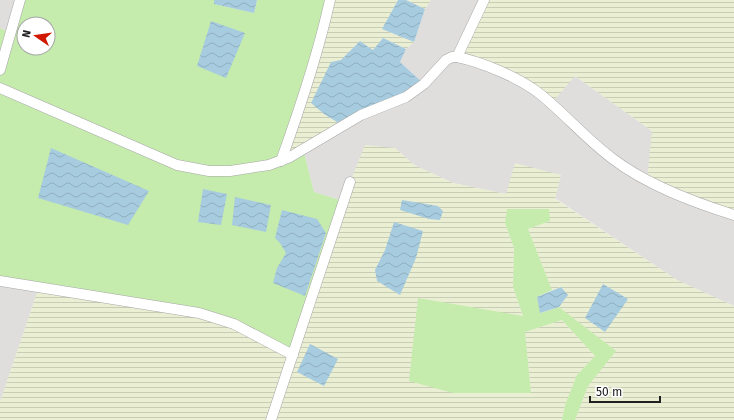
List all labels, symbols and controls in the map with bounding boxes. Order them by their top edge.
north arrow [16,16,56,56]
text: N [20,29,34,39]
scale bar [590,378,660,404]
text: 50 m [596,385,622,399]

